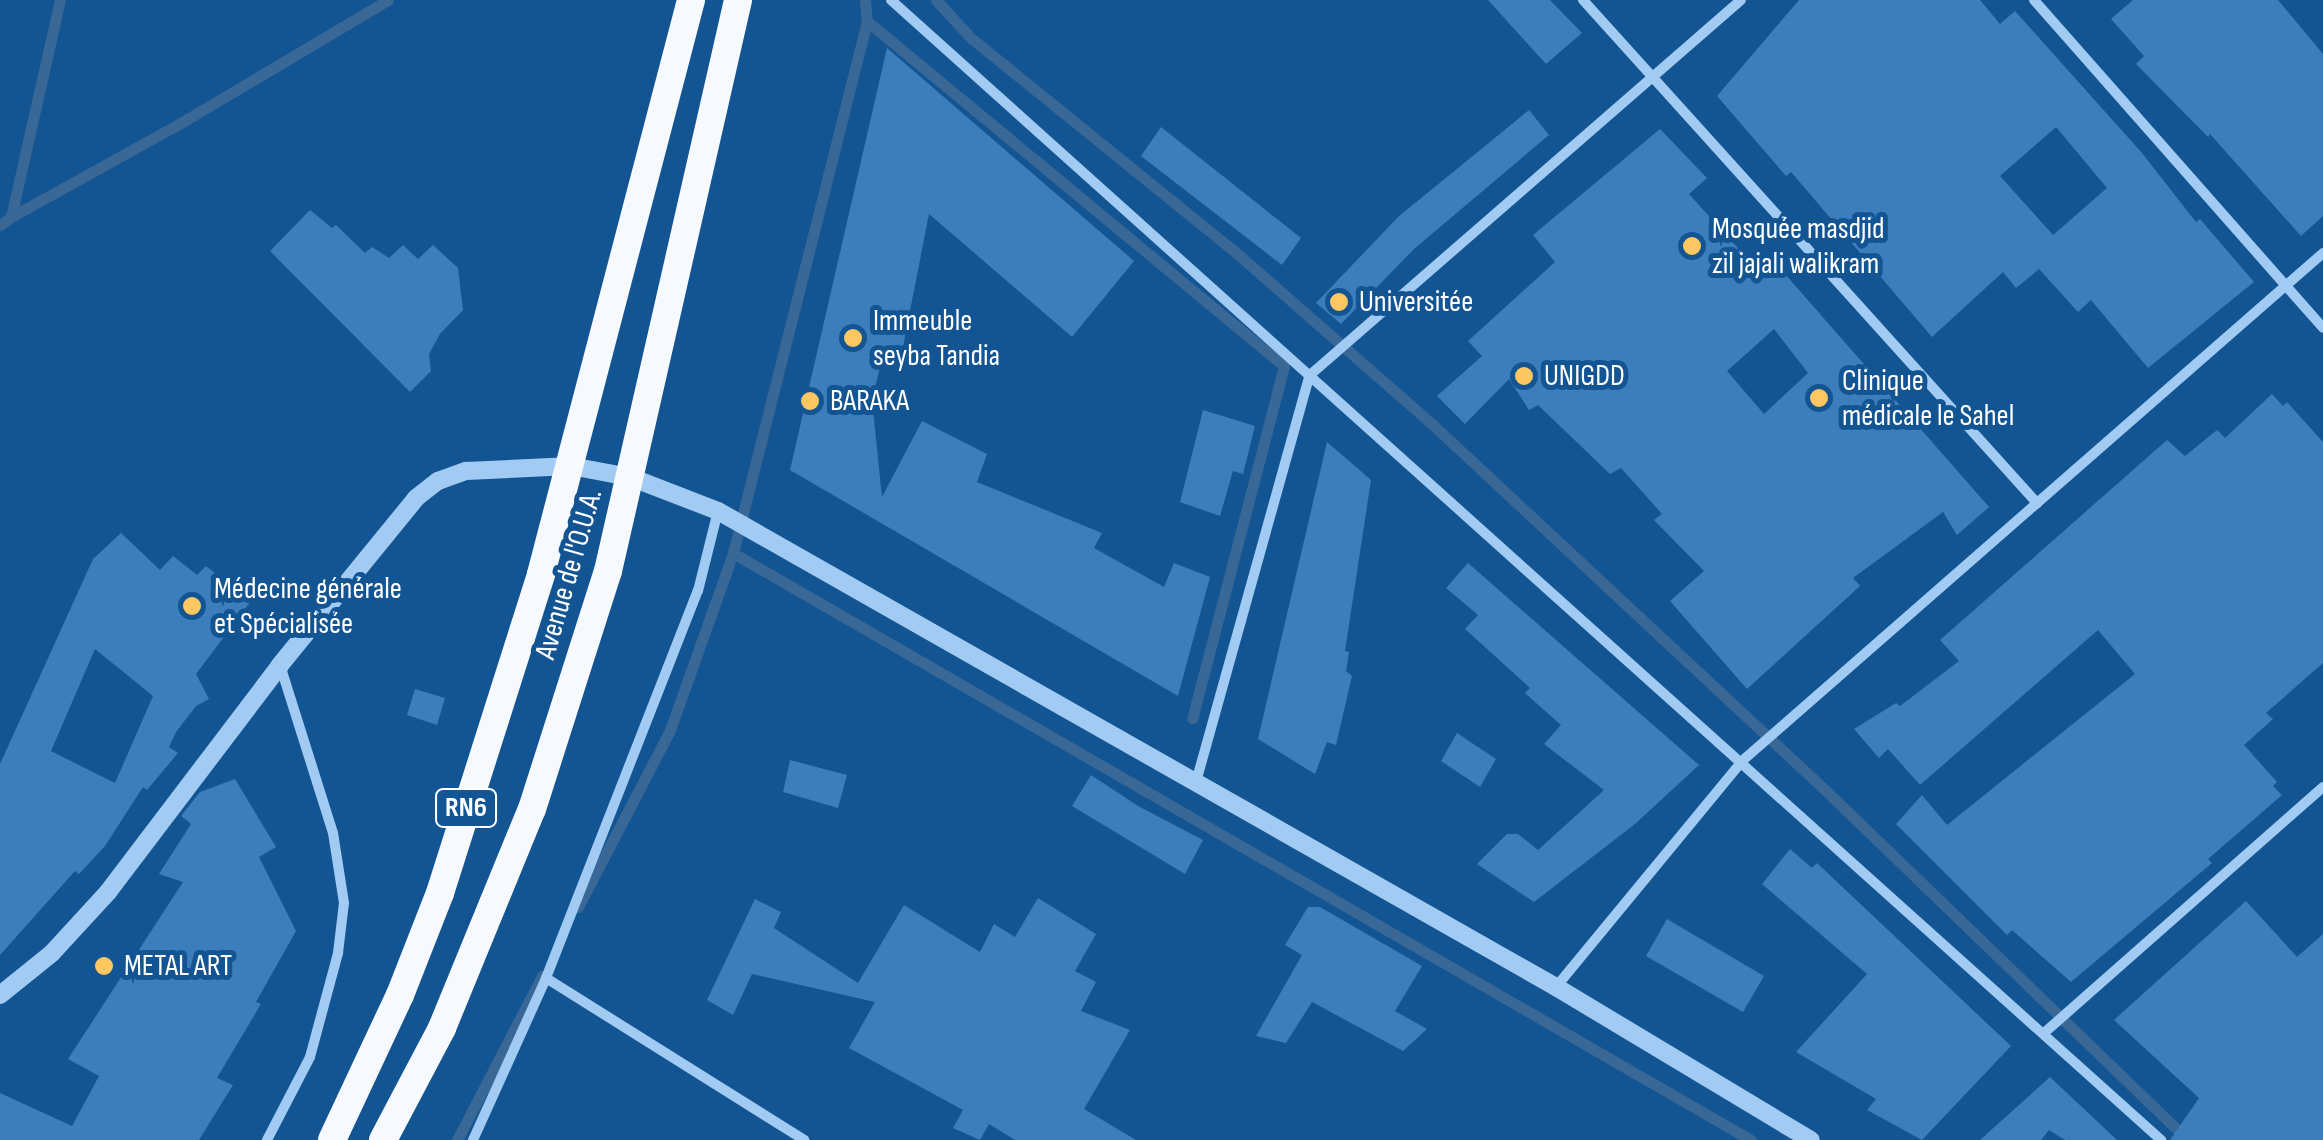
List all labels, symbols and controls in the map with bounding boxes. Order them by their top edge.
place label: Mosquée masdjid zil jajali walikram [1712,211,1884,282]
marker: Mosquée masdjid zil jajali walikram [1681,235,1703,257]
place label: Universitée [1359,284,1473,320]
marker: Universitée [1328,291,1350,313]
place label: Immeuble seyba Tandia [873,303,1000,374]
marker: Immeuble seyba Tandia [842,327,864,349]
place label: UNIGDD [1544,358,1625,394]
place label: Clinique médicale le Sahel [1842,363,2014,434]
marker: UNIGDD [1513,365,1535,387]
place label: BARAKA [830,383,909,419]
marker: Clinique médicale le Sahel [1806,385,1832,411]
marker: BARAKA [799,390,821,412]
street label: Avenue de l'O.U.A. [528,485,610,663]
place label: Médecine générale et Spécialisée [214,571,402,642]
marker: Médecine générale et Spécialisée [179,593,205,619]
road number: RN6 [434,785,498,831]
place label: METAL ART [124,948,232,984]
marker: METAL ART [93,955,115,977]

